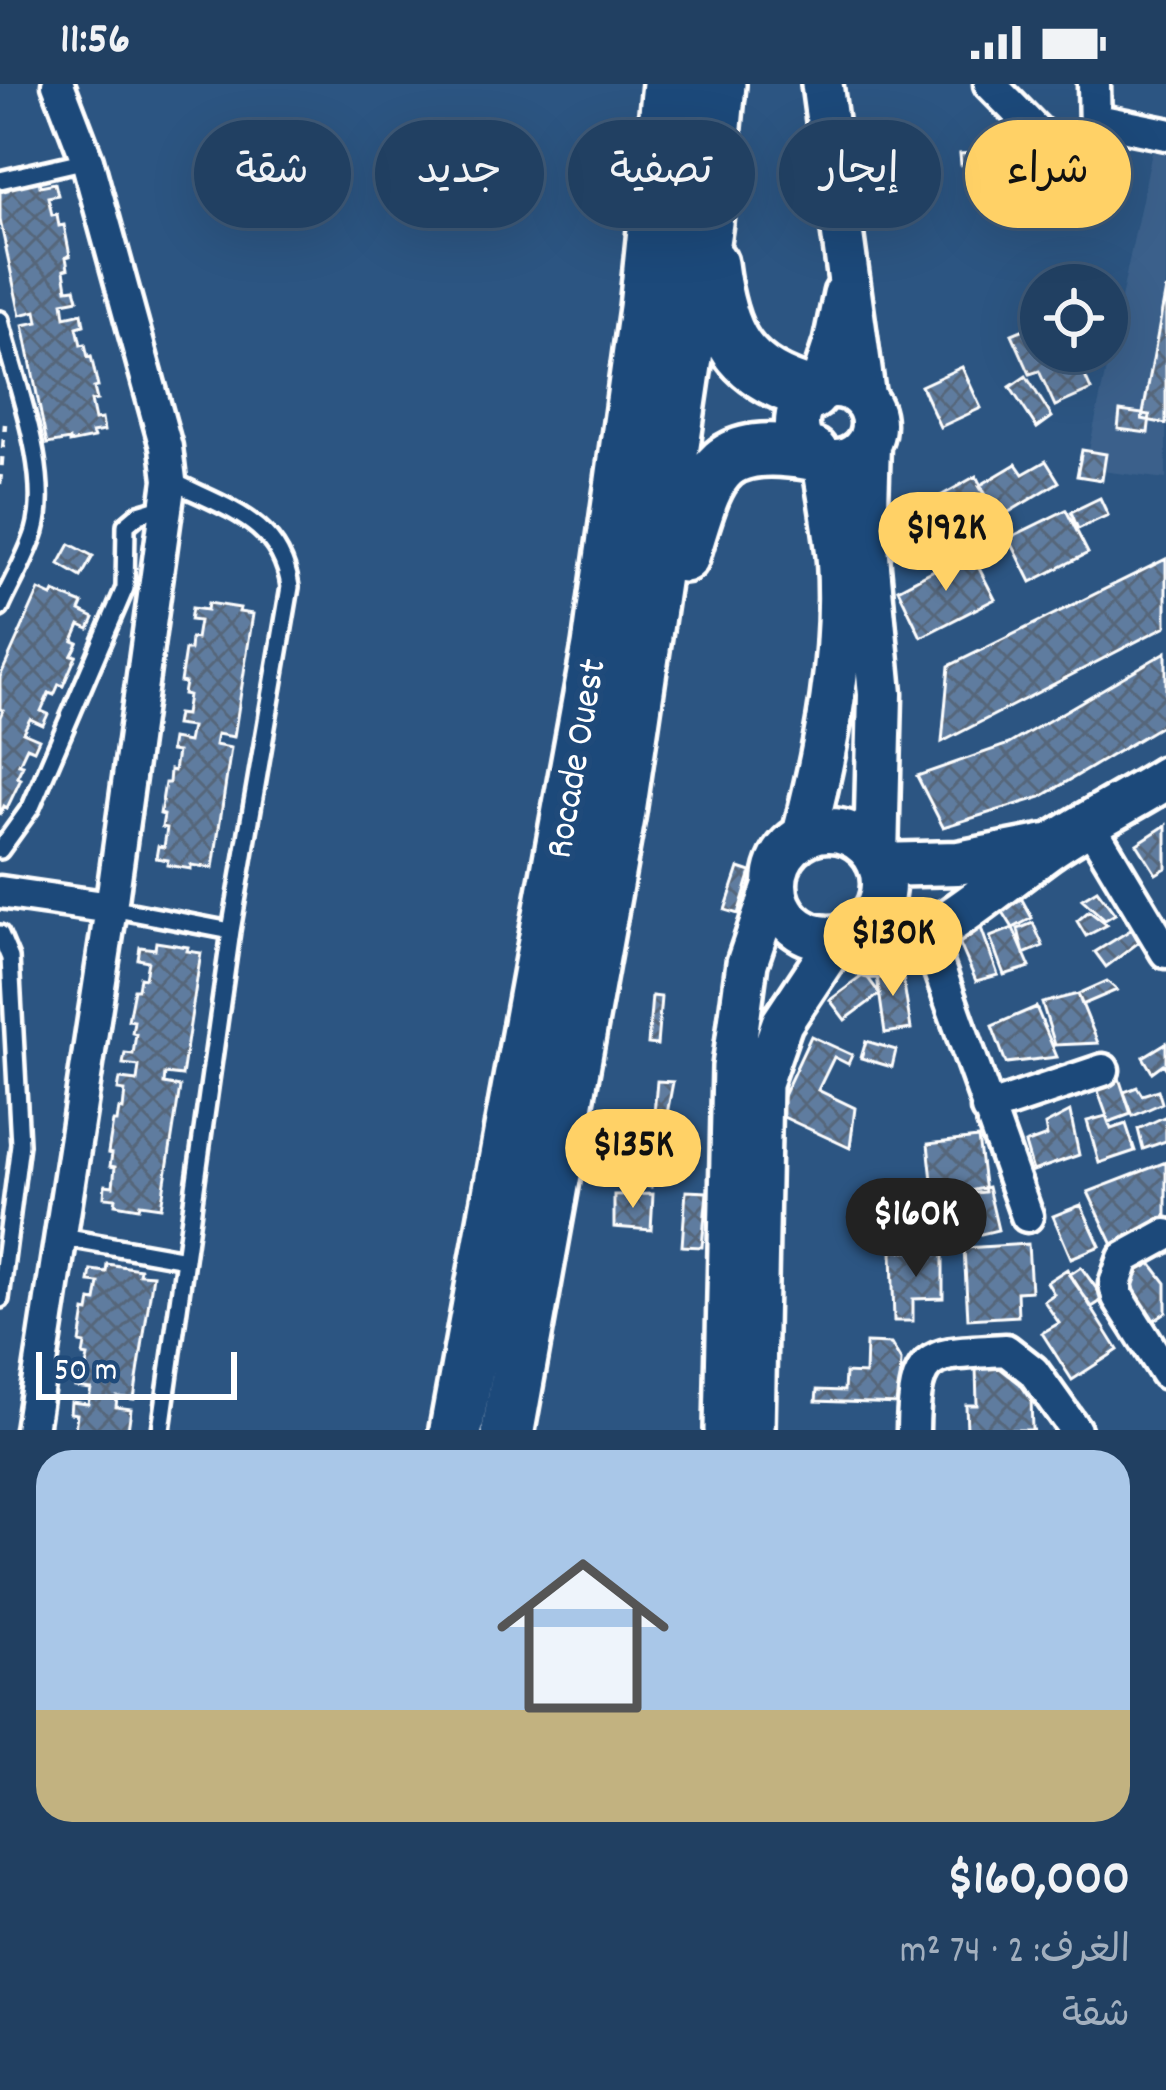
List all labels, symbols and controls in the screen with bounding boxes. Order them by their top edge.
text: 11:56 [60,10,130,74]
chip: شقة [194,120,351,228]
chip: جديد [375,120,544,228]
chip: تصفية [568,120,755,228]
chip: إيجار [779,120,941,228]
chip: شراء [965,120,1131,228]
map controls [1020,264,1128,372]
button: locate [1020,264,1128,372]
pin: $192K [862,492,1030,594]
text: $192K [905,503,987,558]
street label: Rocade Ouest [534,655,624,863]
pin: $130K [809,897,977,999]
text: $130K [851,908,935,963]
pin: $135K [549,1109,717,1211]
text: $135K [592,1120,674,1175]
pin: $160K [832,1178,1000,1280]
text: $160K [873,1189,959,1244]
scale bar [36,1346,237,1399]
text: 50 m [54,1349,118,1396]
icon: home [475,1528,691,1744]
text: $160,000 [947,1846,1130,1918]
text: الغرف: 2 · 74 m² [900,1926,1130,1981]
text: شقة [1062,1990,1130,2045]

